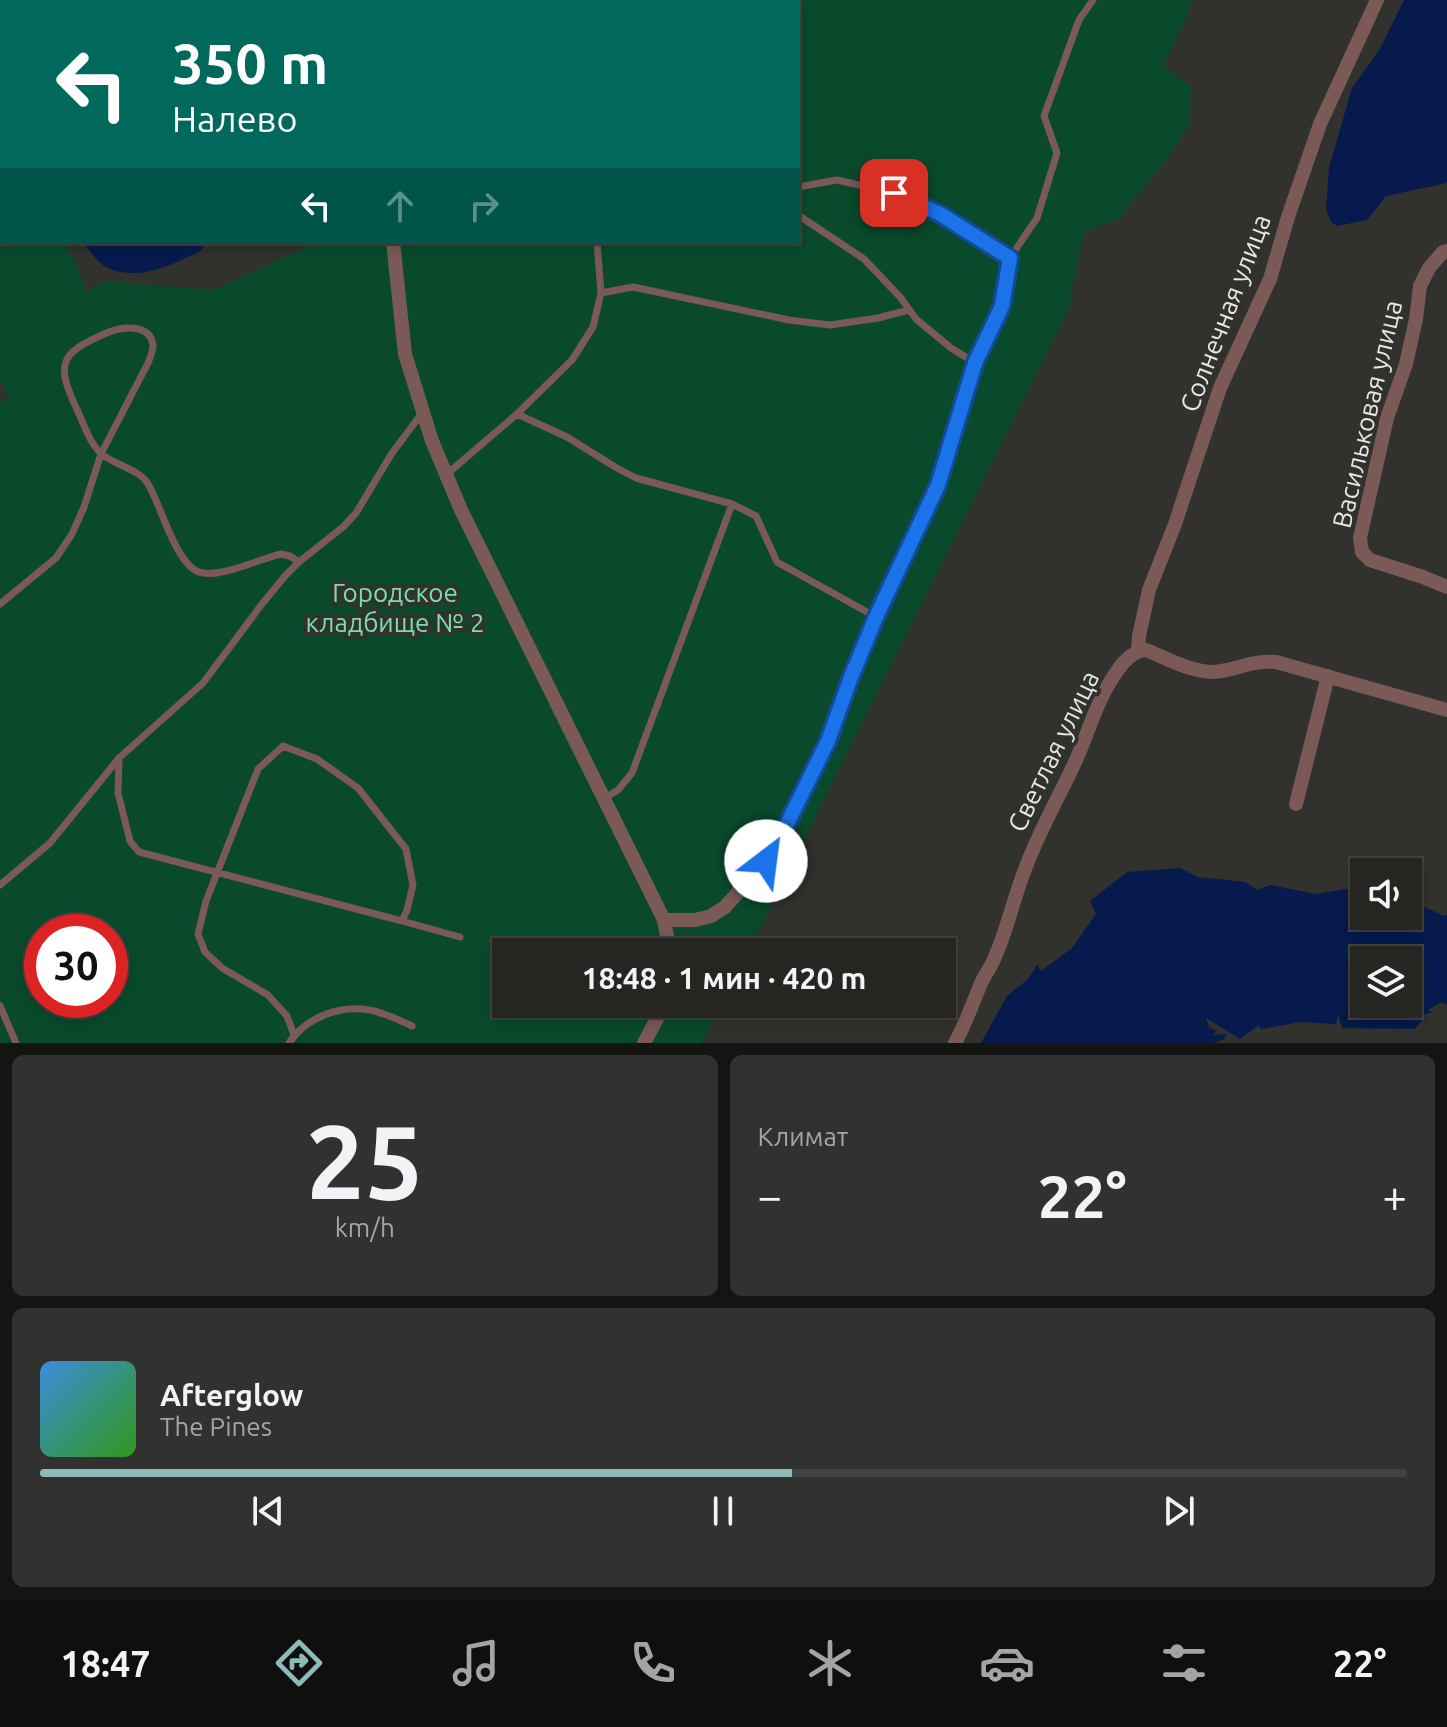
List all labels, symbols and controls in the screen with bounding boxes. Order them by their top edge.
icon: left [40,32,144,136]
text: 350 m [172,32,328,95]
text: Налево [172,98,297,139]
pin [860,159,928,227]
icon: arrive [872,171,916,215]
icon: left [294,184,338,228]
icon: ahead [378,184,422,228]
icon: right [462,184,506,228]
street label: Солнечная улица [1174,210,1276,416]
street label: Васильковая улица [1327,297,1407,531]
park label: Городское кладбище № 2 [305,578,485,637]
street label: Светлая улица [1002,666,1104,836]
position arrow [724,819,808,903]
map controls [1350,858,1422,1018]
button: sound [1350,858,1422,930]
speed limit sign: 30 [24,914,128,1018]
button: layers [1350,946,1422,1018]
text: 18:48 · 1 мин · 420 m [582,961,866,995]
text: 25 [306,1102,423,1219]
text: Климат [758,1122,848,1151]
text: 22° [1038,1162,1127,1229]
text: − [758,1171,782,1220]
text: + [1382,1171,1407,1220]
text: km/h [335,1213,395,1242]
text: Afterglow [160,1378,303,1412]
text: The Pines [160,1412,272,1441]
icon: previous [246,1489,290,1533]
icon: pause [701,1489,745,1533]
icon: next [1157,1489,1201,1533]
icon: directions [271,1635,327,1691]
icon: music [448,1635,504,1691]
icon: phone [625,1635,681,1691]
icon: climate [802,1635,858,1691]
icon: car [979,1635,1035,1691]
icon: filters [1156,1635,1212,1691]
text: 18:47 [60,1643,151,1684]
text: 22° [1333,1643,1386,1684]

